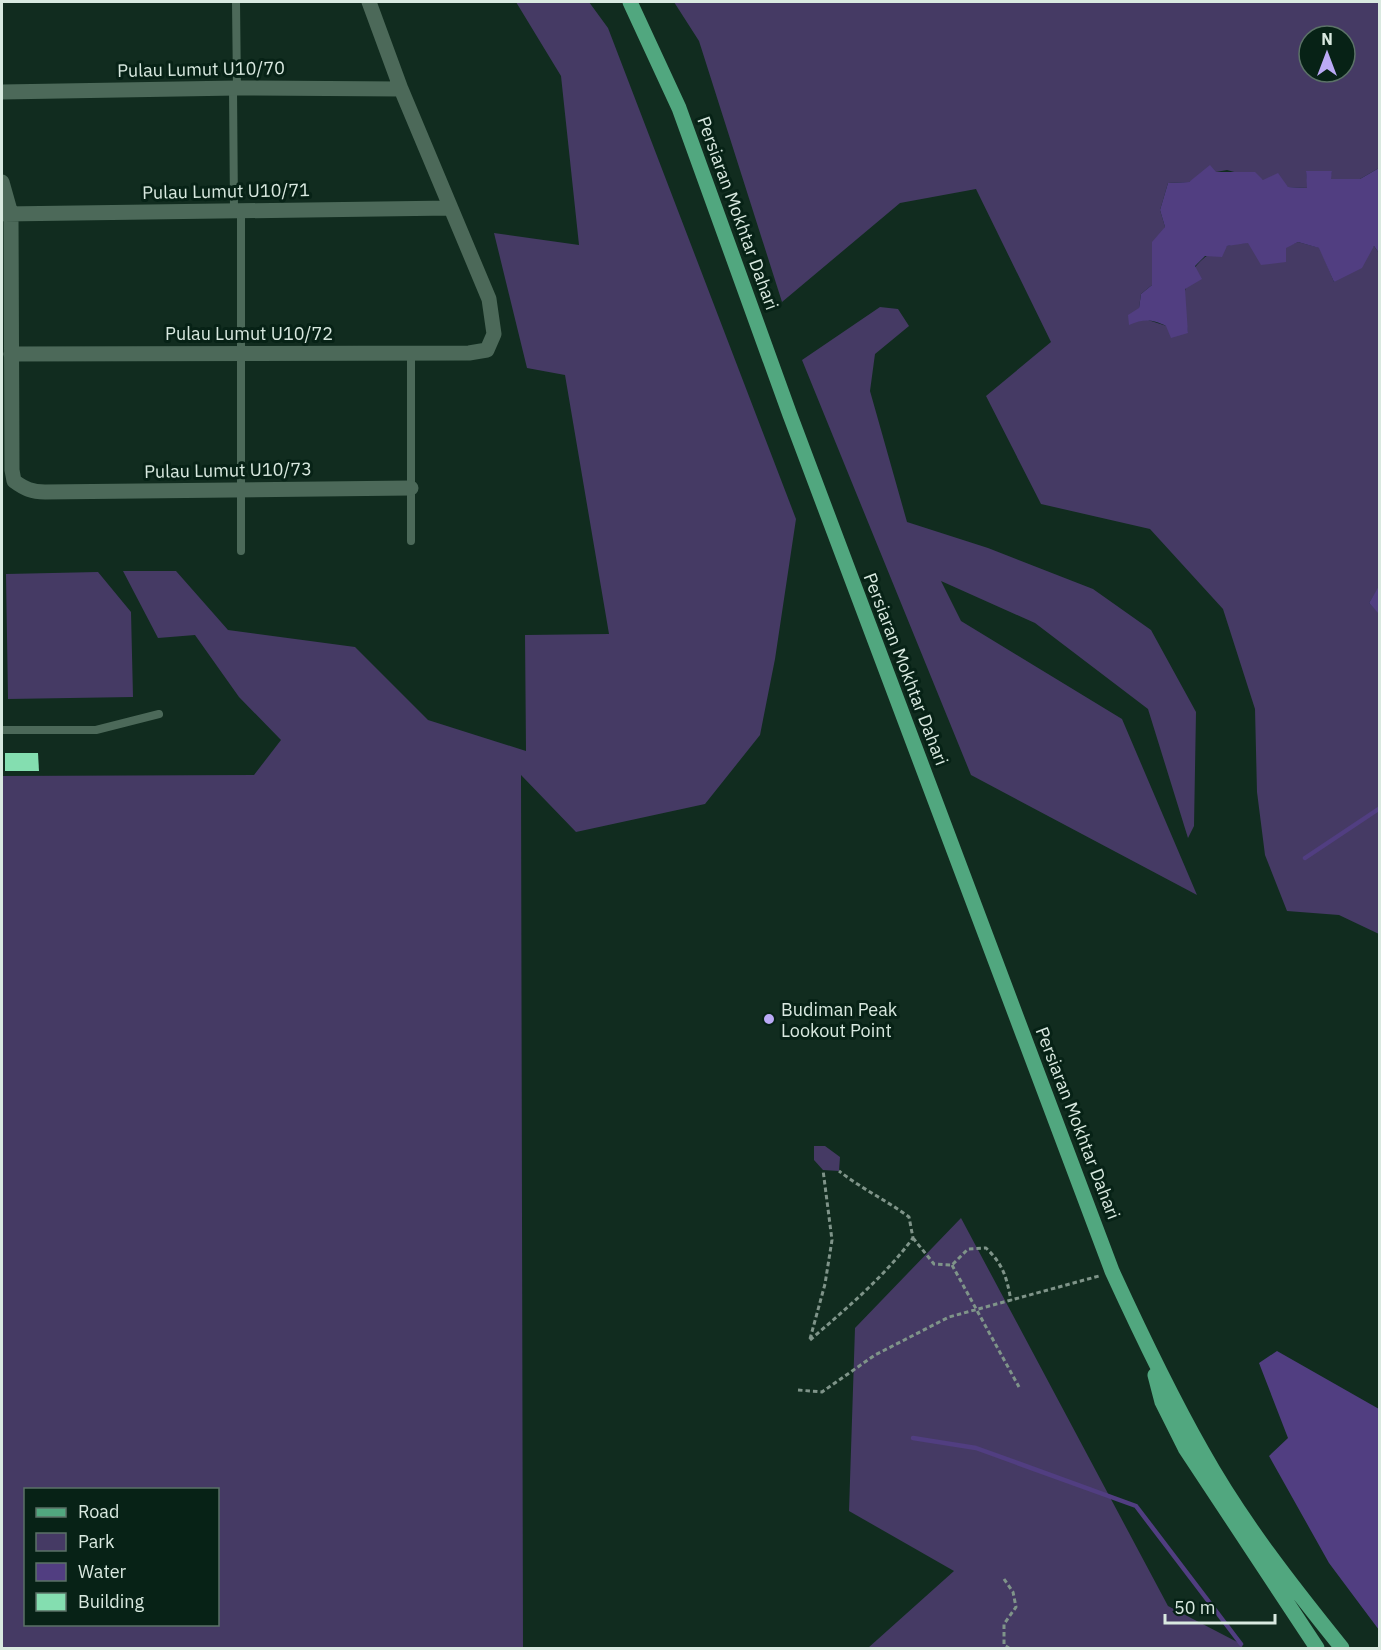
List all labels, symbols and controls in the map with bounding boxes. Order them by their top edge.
north arrow [1297,24,1357,84]
text: N [1321,29,1333,49]
street label: Pulau Lumut U10/70 [117,56,285,82]
street label: Persiaran Mokhtar Dahari [692,113,784,313]
street label: Pulau Lumut U10/71 [142,178,310,204]
street label: Pulau Lumut U10/72 [165,322,333,345]
street label: Pulau Lumut U10/73 [144,457,312,483]
street label: Persiaran Mokhtar Dahari [859,569,953,769]
place label: Budiman Peak Lookout Point [781,998,898,1042]
marker: Budiman Peak Lookout Point [762,1012,776,1026]
street label: Persiaran Mokhtar Dahari [1031,1023,1125,1223]
legend [24,1488,219,1626]
text: Road [78,1500,119,1523]
text: Park [78,1530,115,1553]
text: Water [78,1560,127,1583]
scale bar [1165,1587,1274,1625]
text: Building [78,1590,145,1613]
text: 50 m [1174,1596,1216,1619]

